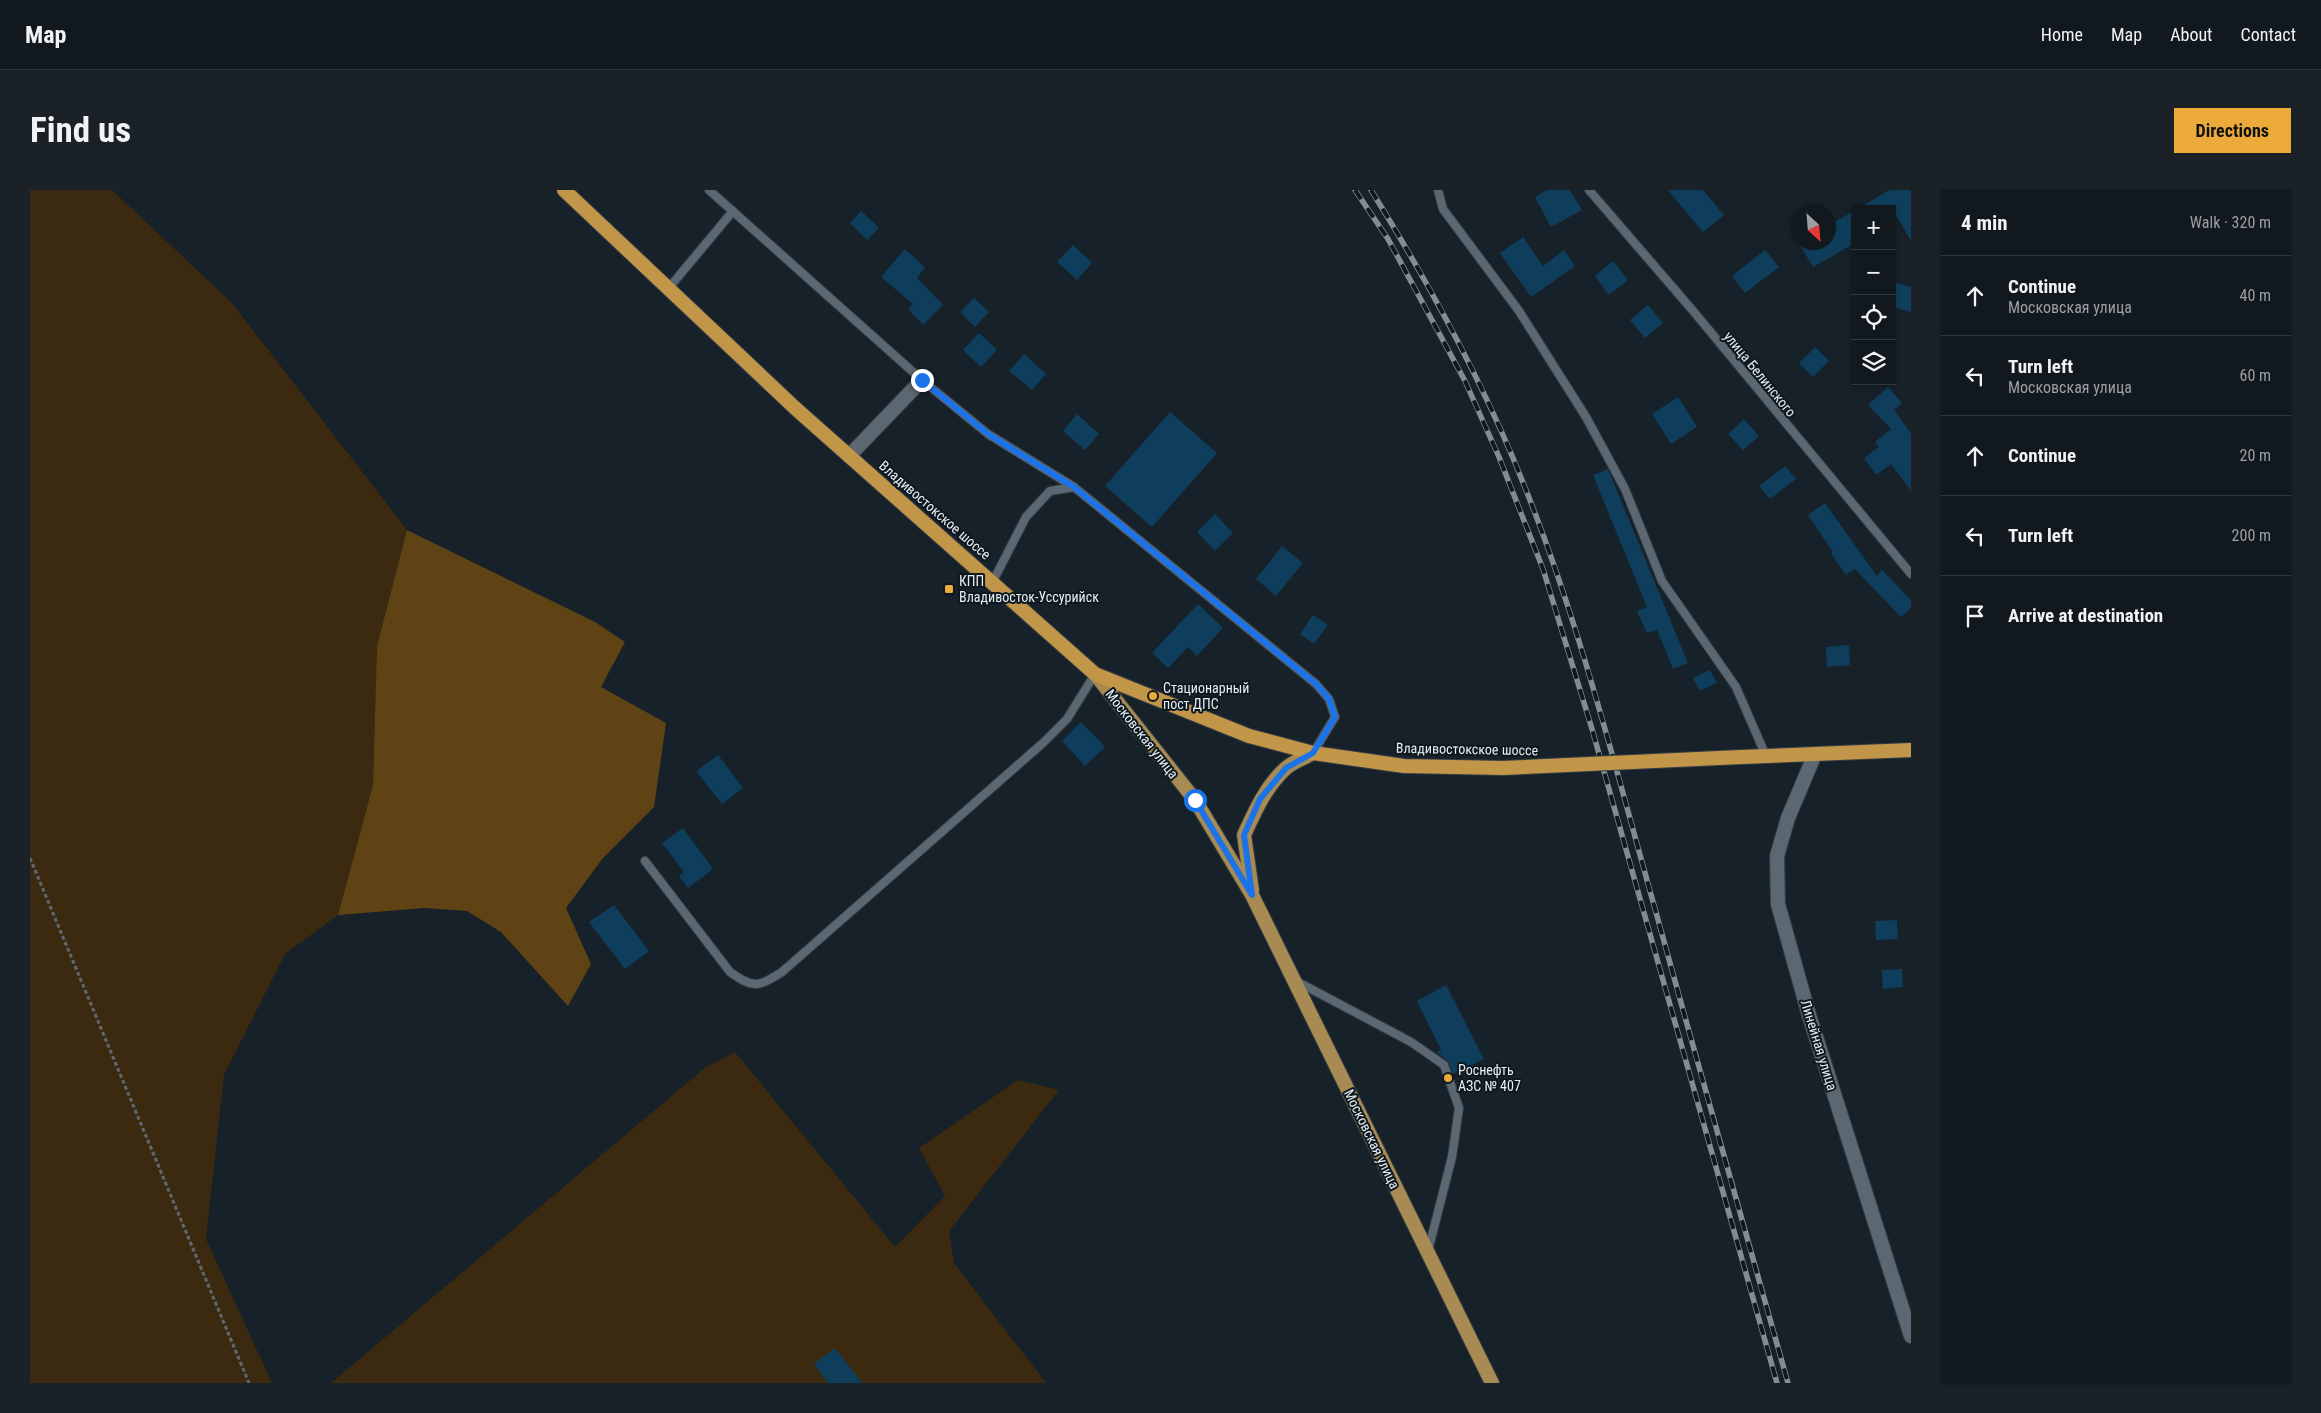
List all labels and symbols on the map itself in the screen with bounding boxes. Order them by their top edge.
north arrow [1791,205,1836,250]
street label: улица Белинского [1721,328,1799,420]
route end [911,369,934,392]
street label: Владивостокское шоссе [876,457,994,563]
place label: КПП Владивосток-Уссурийск [959,573,1099,605]
marker: КПП Владивосток-Уссурийск [943,583,955,595]
place label: Стационарный пост ДПС [1163,680,1250,712]
street label: Московская улица [1102,686,1182,782]
marker: Стационарный пост ДПС [1147,690,1159,702]
street label: Владивостокское шоссе [1396,740,1539,758]
route start [1184,789,1207,812]
street label: Линейная улица [1798,998,1840,1092]
place label: Роснефть АЗС № 407 [1458,1062,1521,1094]
marker: Роснефть АЗС № 407 [1442,1072,1454,1084]
street label: Московская улица [1341,1087,1403,1191]

